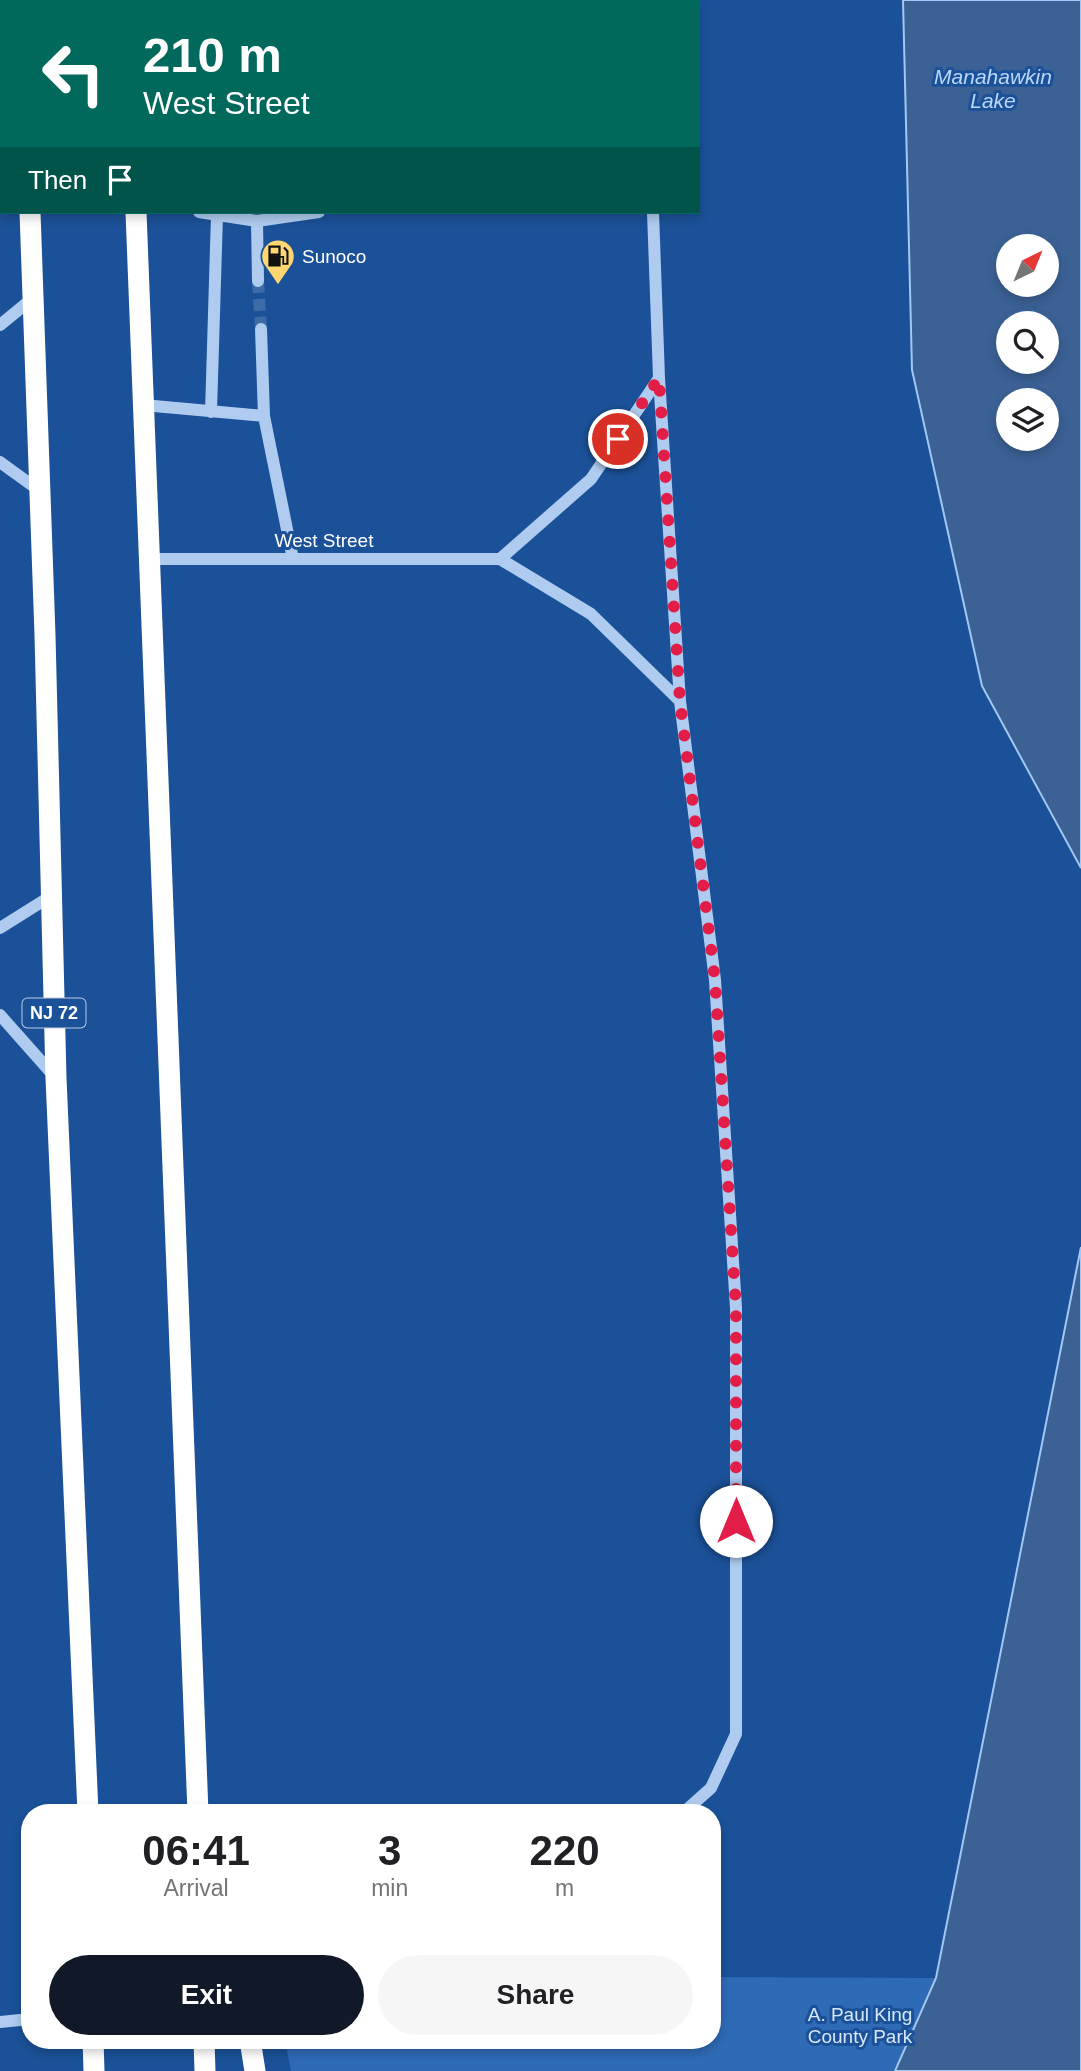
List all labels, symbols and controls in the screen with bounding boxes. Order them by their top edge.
icon: left [28,28,119,119]
text: 210 m [143,28,282,82]
water label: Manahawkin Lake [934,65,1052,112]
text: West Street [143,85,310,121]
icon: arrive [101,161,139,199]
text: Then [28,165,87,195]
north arrow [996,234,1059,298]
map controls [996,234,1059,451]
fuel station icon: Sunoco [259,237,297,286]
place label: Sunoco [302,246,366,267]
button: search [996,311,1059,374]
button: layers [996,388,1059,451]
pin [588,409,648,469]
icon: arrive [599,420,637,458]
street label: West Street [275,530,374,551]
road number: NJ 72 [22,998,86,1028]
position arrow [699,1484,773,1558]
text: 06:41 [142,1827,250,1874]
text: 3 [378,1827,401,1874]
text: 220 [530,1827,600,1874]
text: Arrival [163,1875,229,1901]
text: min [371,1875,408,1901]
text: m [555,1875,574,1901]
button: Exit [49,1955,364,2035]
button: Share [378,1955,693,2035]
park label: A. Paul King County Park [808,2004,913,2047]

